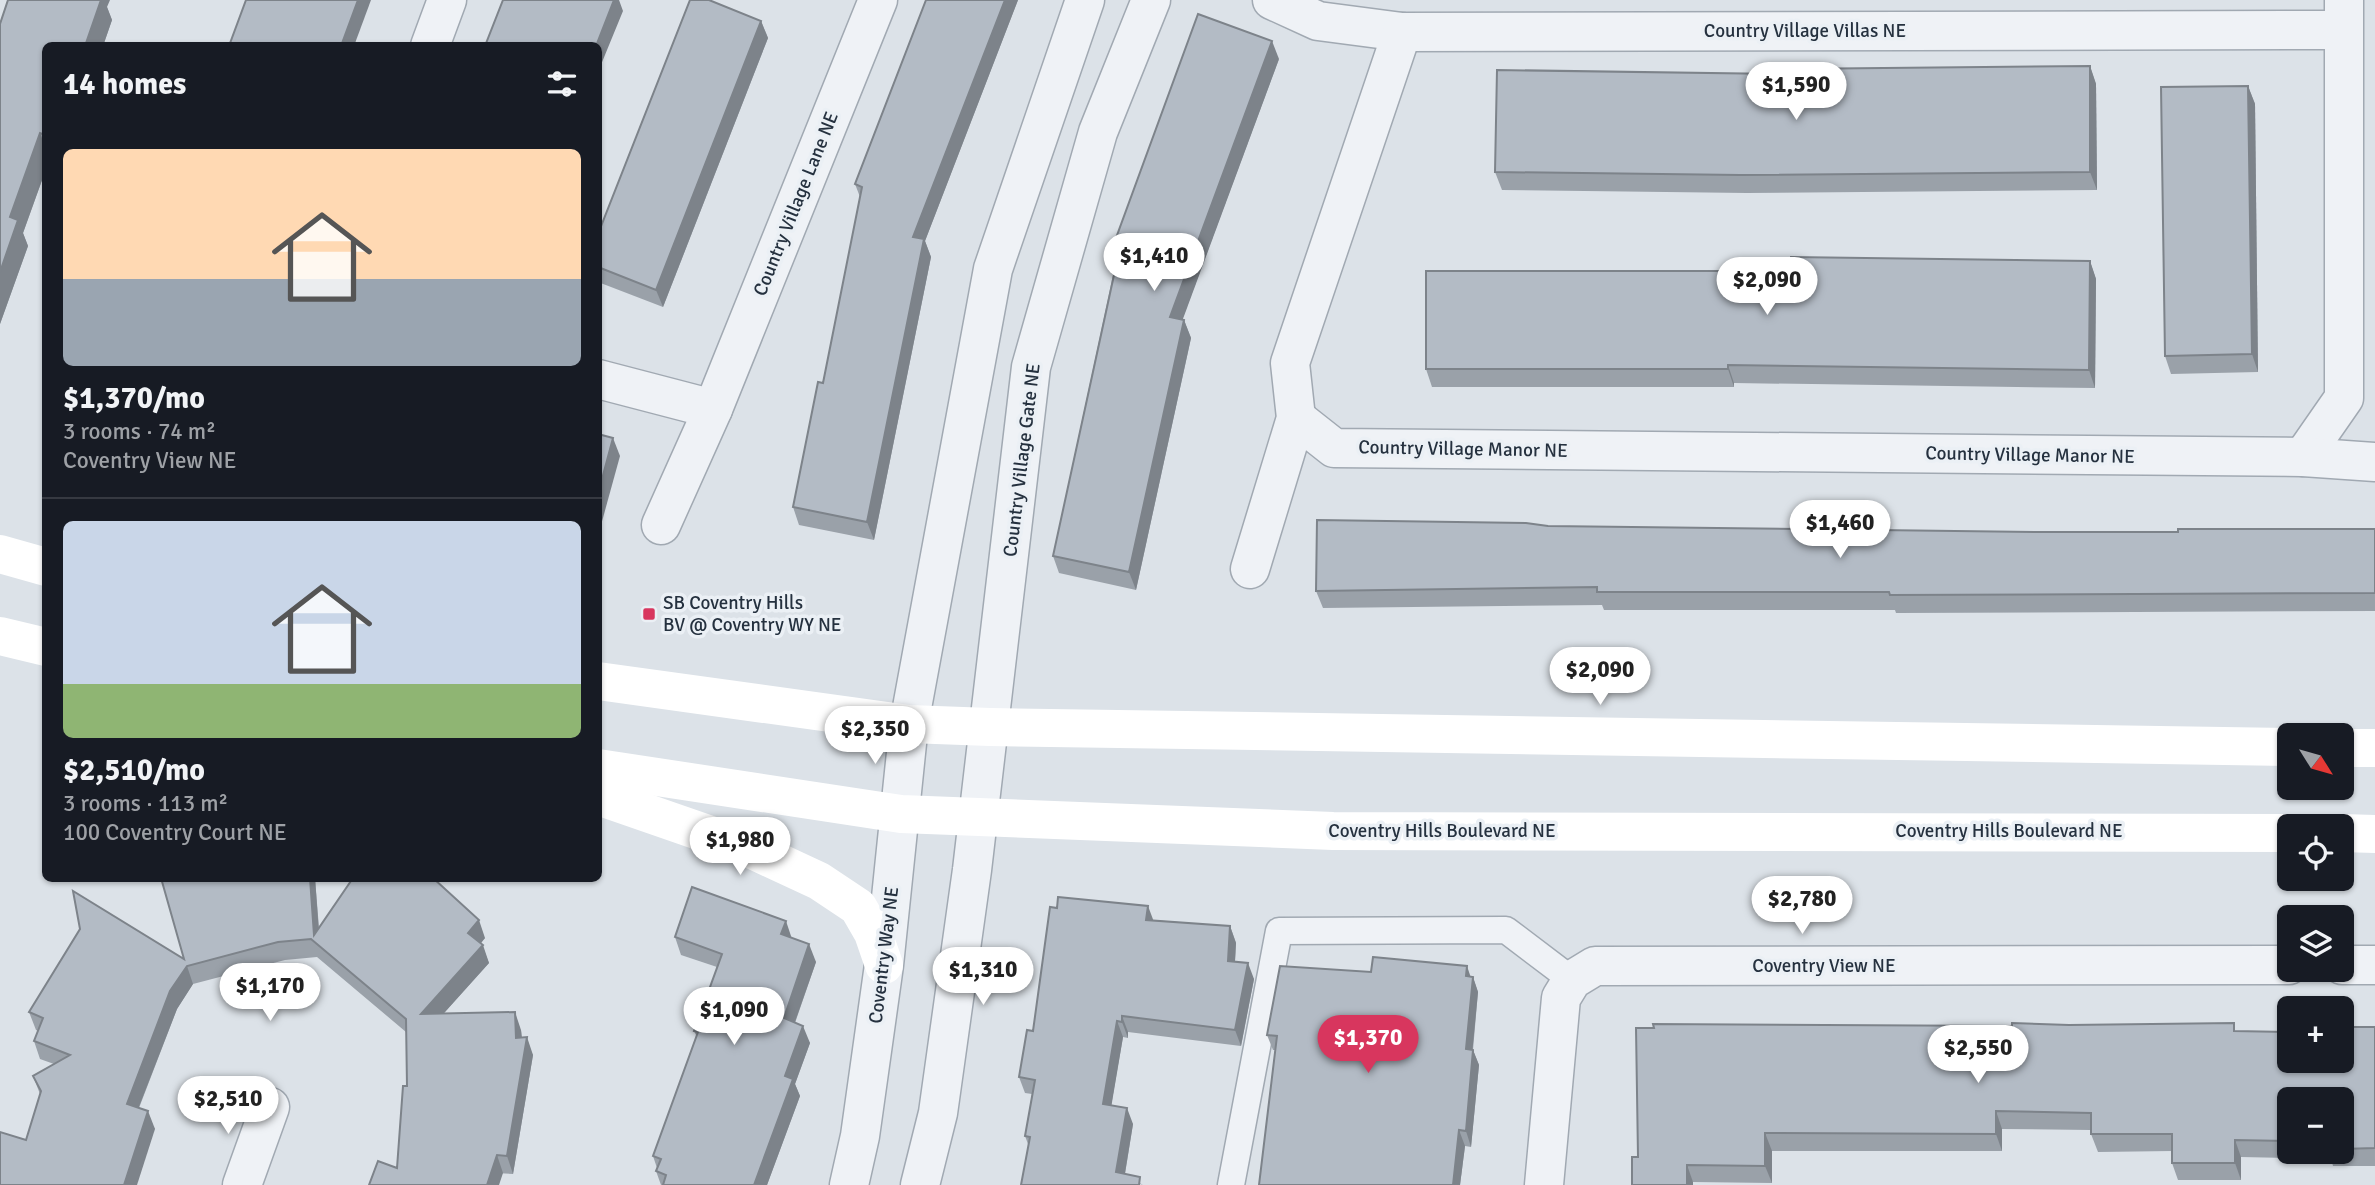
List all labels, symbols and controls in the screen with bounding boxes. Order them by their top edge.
street label: Country Village Villas NE [1704,19,1906,43]
pin: $1,590 [1739,62,1853,122]
icon: filters [543,65,581,103]
text: 14 homes [63,66,186,103]
text: $1,590 [1762,70,1830,99]
street label: Country Village Lane NE [748,108,844,300]
icon: home [259,194,385,320]
pin: $1,410 [1097,233,1211,293]
text: $1,410 [1120,241,1188,270]
pin: $2,090 [1710,258,1824,317]
text: $2,090 [1733,265,1801,294]
street label: Country Village Gate NE [998,362,1046,558]
text: $1,370/mo [63,380,205,417]
text: 3 rooms · 74 m² [63,417,216,446]
street label: Country Village Manor NE [1358,435,1568,463]
street label: Country Village Manor NE [1925,441,2135,469]
text: Coventry View NE [63,446,237,475]
pin: $1,460 [1783,500,1897,560]
text: $1,460 [1806,508,1874,537]
icon: home [259,566,385,692]
place label: SB Coventry Hills BV @ Coventry WY NE [663,591,842,637]
marker: SB Coventry Hills BV @ Coventry WY NE [641,606,657,622]
pin: $2,090 [1543,648,1657,707]
text: $2,090 [1566,655,1634,684]
pin: $2,350 [818,706,932,766]
text: $2,350 [841,714,909,743]
north arrow [2277,723,2354,800]
map controls [2277,723,2354,1164]
text: $2,510/mo [63,752,205,789]
text: 3 rooms · 113 m² [63,789,228,818]
button: locate [2277,814,2354,891]
text: 100 Coventry Court NE [63,818,287,847]
pin: $1,980 [683,818,797,877]
street label: Coventry Hills Boulevard NE [1328,819,1556,843]
street label: Coventry Hills Boulevard NE [1895,819,2123,843]
text: $1,980 [706,825,774,854]
pin: $2,780 [1745,876,1859,936]
text: $2,780 [1768,884,1836,913]
street label: Coventry Way NE [864,885,904,1025]
button: layers [2277,905,2354,982]
pin: $1,310 [926,948,1040,1007]
street label: Coventry View NE [1752,954,1896,978]
text: $1,310 [949,955,1017,984]
pin: $1,170 [213,964,327,1023]
text: $1,170 [236,971,304,1000]
pin: $1,090 [677,988,791,1047]
text: $1,090 [700,995,768,1024]
button: + [2277,996,2354,1073]
pin: $1,370 [1311,1016,1425,1075]
text: $1,370 [1334,1023,1402,1052]
pin: $2,550 [1921,1026,2035,1085]
text: $2,550 [1944,1033,2012,1062]
pin: $2,510 [171,1076,285,1136]
text: $2,510 [194,1084,262,1113]
button: − [2277,1087,2354,1164]

